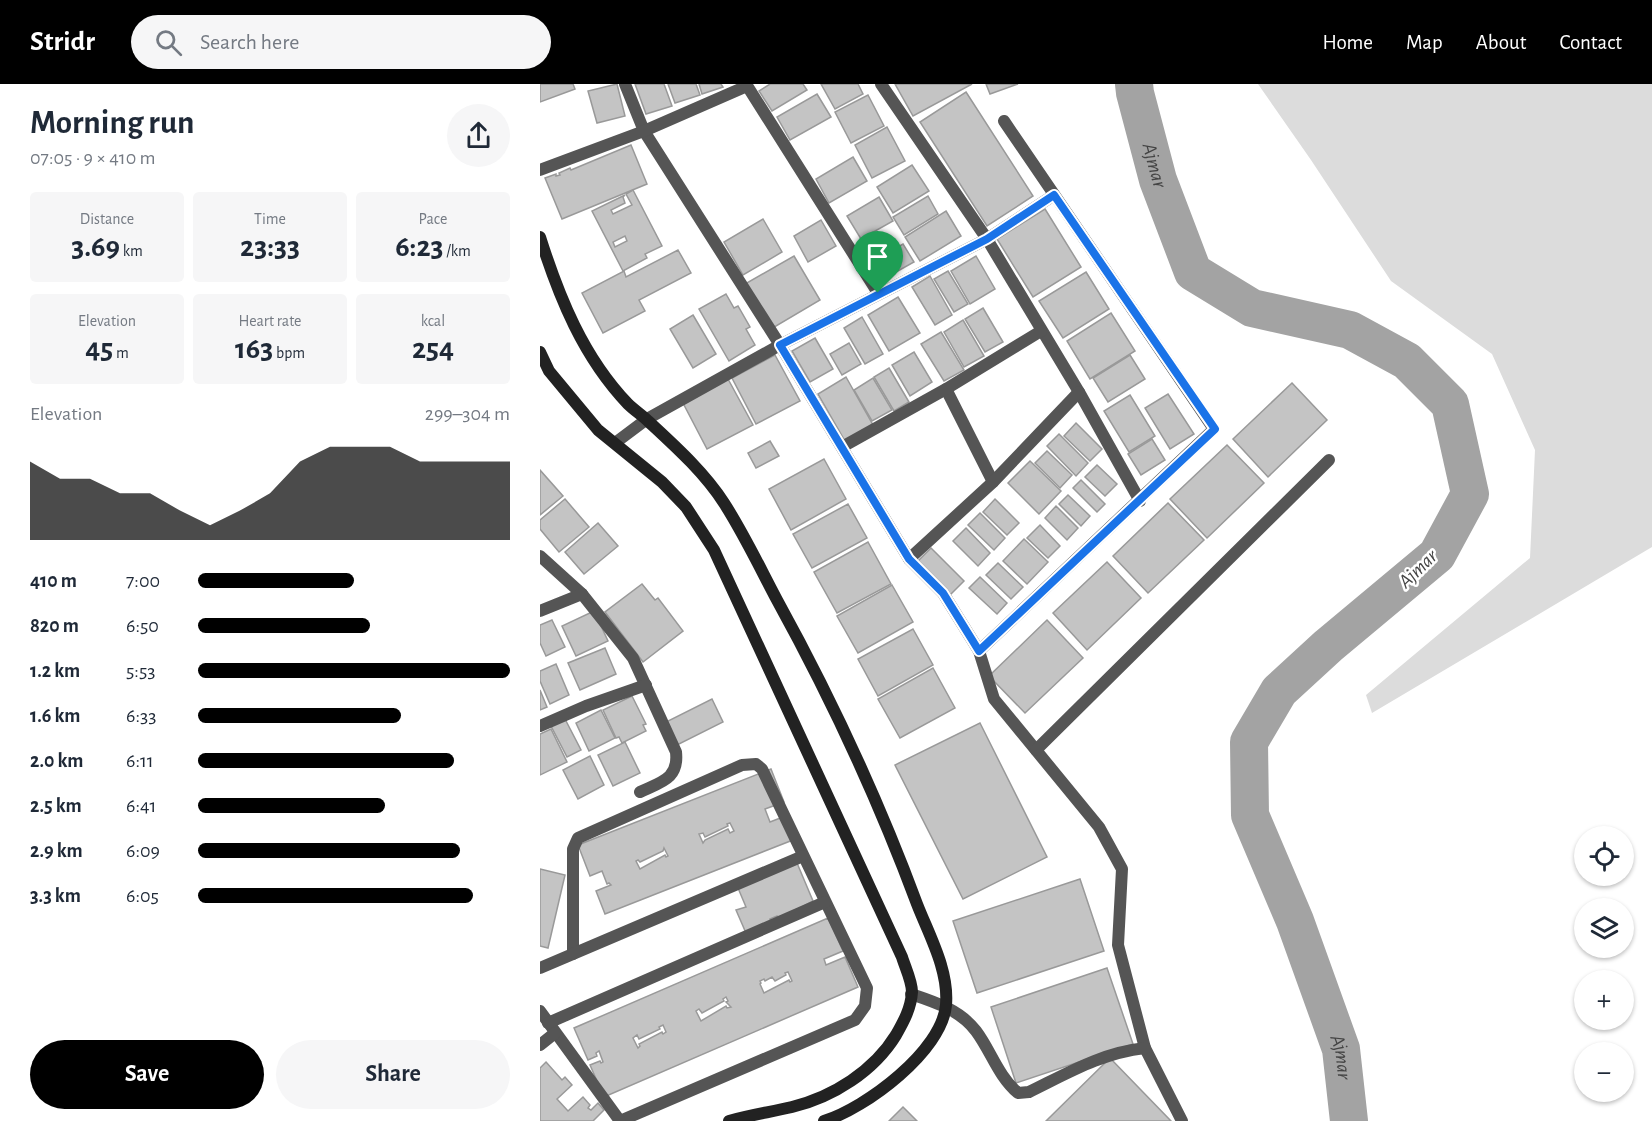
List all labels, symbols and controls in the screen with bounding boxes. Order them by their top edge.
search box [131,15,551,69]
icon: search [152,26,185,59]
text: Stridr [30,28,95,56]
text: Search here [200,31,299,53]
text: Home [1322,32,1373,53]
text: Map [1406,32,1443,53]
text: About [1476,32,1526,53]
text: Contact [1559,32,1622,53]
button: share [447,104,510,167]
text: Morning run [30,107,194,140]
water label: Ajmar [1138,140,1170,191]
text: 07:05 · 9 × 410 m [30,148,156,168]
text: Distance [80,211,134,227]
text: Time [254,211,286,227]
text: Pace [419,211,447,227]
pin [852,231,903,293]
text: 3.69 [71,232,120,262]
text: 23:33 [240,232,300,262]
text: 6:23 [395,232,444,262]
icon: arrive [861,240,894,273]
text: km [120,243,143,259]
text: /km [444,243,471,259]
text: Elevation [78,313,136,329]
text: Heart rate [239,313,301,329]
text: kcal [421,313,445,329]
text: 45 [85,334,113,364]
text: 163 [235,334,273,364]
text: 254 [412,334,454,364]
text: m [113,345,129,361]
text: bpm [273,345,305,361]
text: Elevation [30,404,102,424]
text: 299–304 m [425,404,510,424]
water label: Ajmar [1394,546,1442,593]
text: 410 m [30,571,77,591]
text: 7:00 [126,571,160,591]
text: 820 m [30,616,79,636]
text: 6:50 [126,616,159,636]
text: 1.2 km [30,661,80,681]
text: 5:53 [126,661,156,681]
text: 1.6 km [30,706,81,726]
text: 6:33 [126,706,156,726]
text: 2.0 km [30,751,83,771]
text: 6:11 [126,751,154,771]
text: 2.5 km [30,796,82,816]
text: 6:41 [126,796,156,816]
map controls [1574,826,1634,1102]
button: locate [1574,826,1634,886]
text: 2.9 km [30,841,83,861]
text: 6:09 [126,841,160,861]
text: 3.3 km [30,886,81,906]
text: 6:05 [126,886,159,906]
button: layers [1574,898,1634,958]
button: + [1574,970,1634,1030]
water label: Ajmar [1326,1031,1354,1081]
button: Save [30,1040,264,1109]
button: Share [276,1040,510,1109]
button: − [1574,1042,1634,1102]

